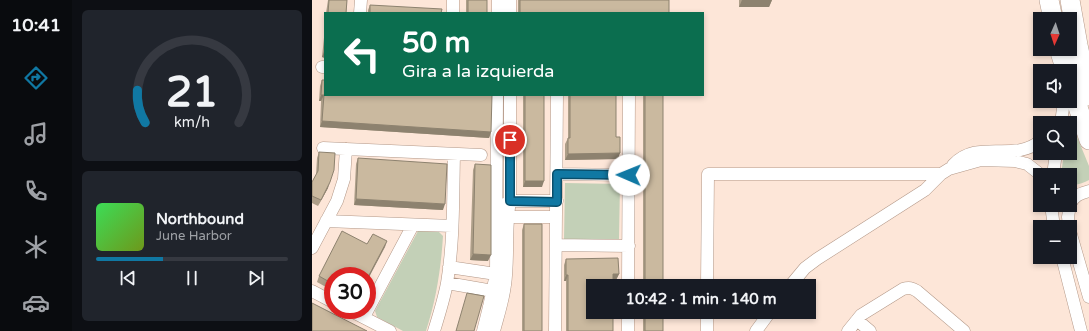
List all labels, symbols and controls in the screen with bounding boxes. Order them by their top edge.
north arrow [1033,12,1077,56]
map controls [1033,12,1077,264]
text: 10:41 [11,14,61,36]
text: 50 m [402,26,470,60]
icon: left [336,28,388,80]
text: Gira a la izquierda [402,60,554,82]
icon: directions [22,64,50,92]
button: sound [1033,64,1077,108]
text: 21 [166,68,218,118]
text: km/h [174,114,210,131]
button: search [1033,116,1077,160]
icon: music [22,120,50,148]
pin [493,123,527,157]
icon: arrive [499,129,521,151]
position arrow [608,154,650,196]
button: + [1033,168,1077,212]
icon: phone [22,177,50,205]
text: Northbound [156,210,244,228]
button: − [1033,220,1077,264]
text: June Harbor [156,228,232,244]
icon: climate [22,233,50,261]
icon: previous [117,267,139,289]
icon: pause [181,267,203,289]
icon: next [245,267,267,289]
speed limit sign: 30 [324,267,376,319]
icon: car [22,289,50,317]
text: 10:42 · 1 min · 140 m [626,290,776,308]

